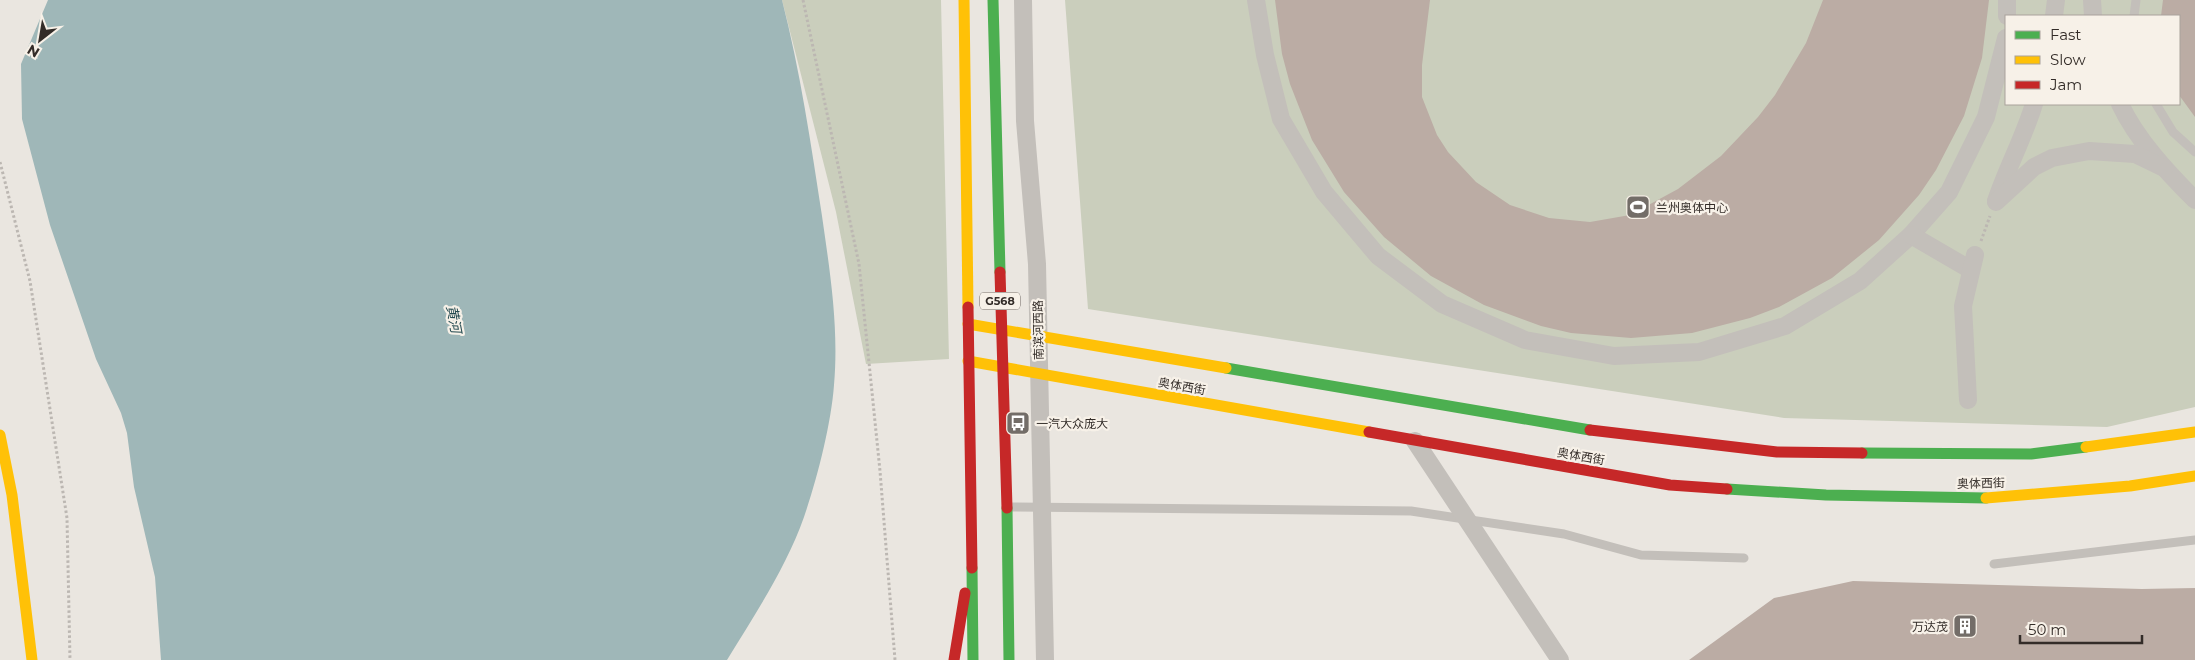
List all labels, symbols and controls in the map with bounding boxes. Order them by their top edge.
north arrow [15,15,65,65]
legend [2005,15,2180,105]
text: Fast [2050,25,2081,44]
text: N [24,41,43,62]
text: Slow [2050,50,2086,69]
text: Jam [2049,75,2082,94]
sports icon: 兰州奥体中心 [1625,194,1651,220]
place label: 兰州奥体中心 [1656,200,1728,215]
road number: G568 [980,292,1020,310]
street label: 南滨河西路 [1030,300,1046,360]
water label: 黄河 [442,304,466,337]
street label: 奥体西街 [1157,374,1207,398]
bus stop icon: 一汽大众庞大 [1005,410,1031,436]
place label: 一汽大众庞大 [1036,416,1108,431]
street label: 奥体西街 [1556,444,1606,468]
street label: 奥体西街 [1957,475,2005,491]
scale bar [2020,612,2142,644]
building icon: 万达茂 [1952,613,1978,639]
place label: 万达茂 [1912,619,1948,634]
text: 50 m [2028,620,2066,639]

